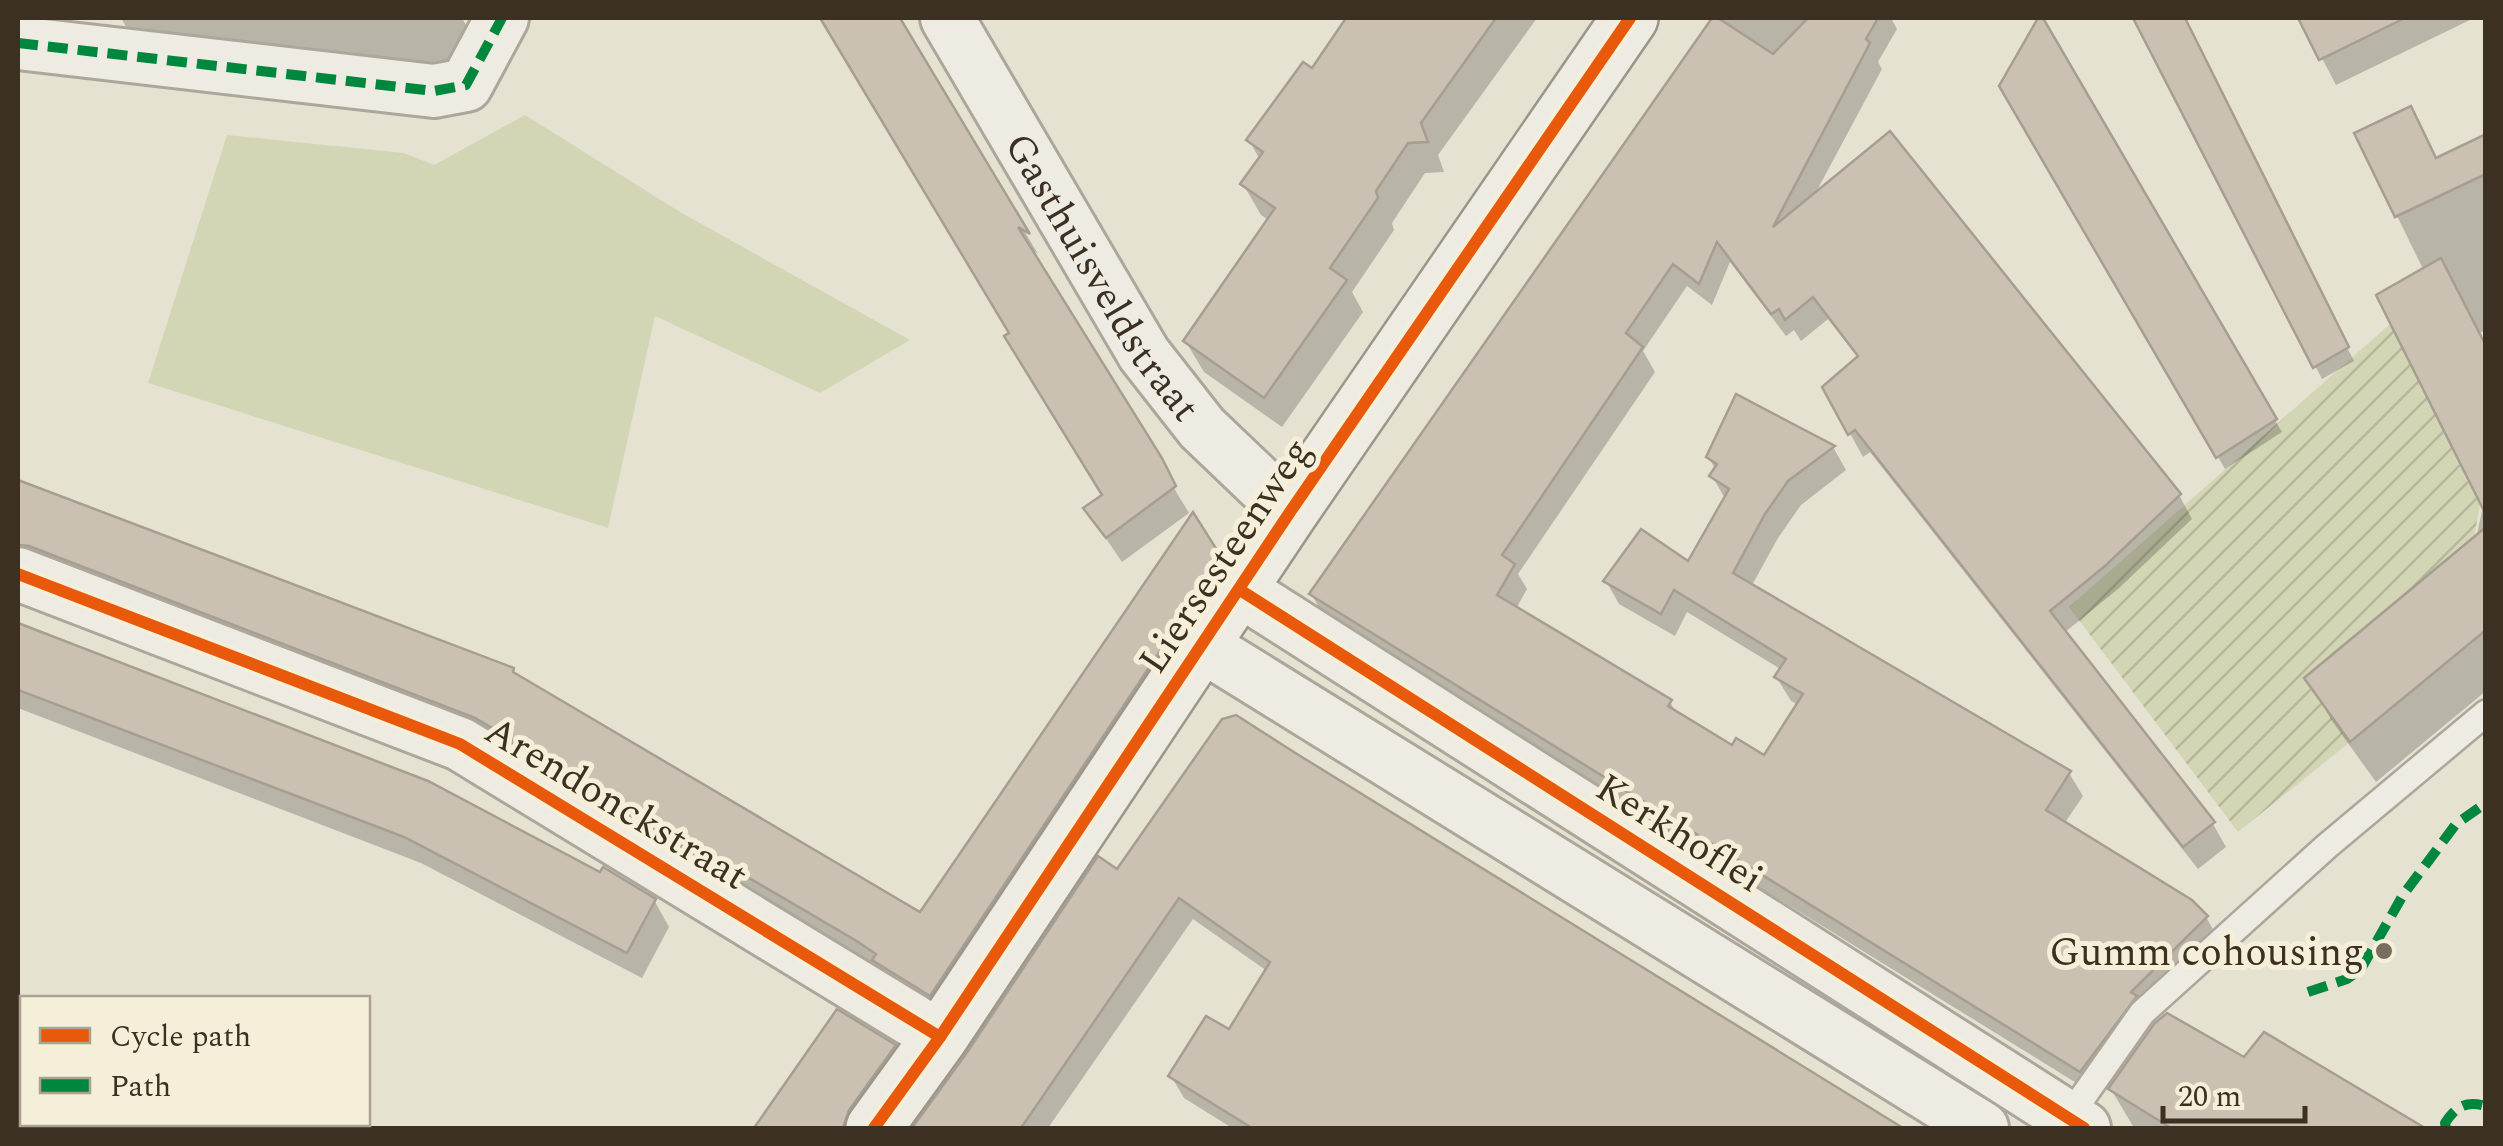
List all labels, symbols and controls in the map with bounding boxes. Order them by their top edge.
street label: Gasthuisveldstraat [988,122,1214,436]
street label: Liersesteenweg [1124,426,1328,687]
street label: Arendonckstraat [473,701,759,907]
street label: Kerkhoflei [1583,759,1774,910]
place label: Gumm cohousing [2049,923,2364,984]
marker: Gumm cohousing [2373,940,2395,962]
legend [20,996,370,1126]
text: Cycle path [110,1014,251,1060]
scale bar [2163,1061,2306,1123]
text: Path [110,1064,171,1110]
text: 20 m [2178,1074,2241,1120]

